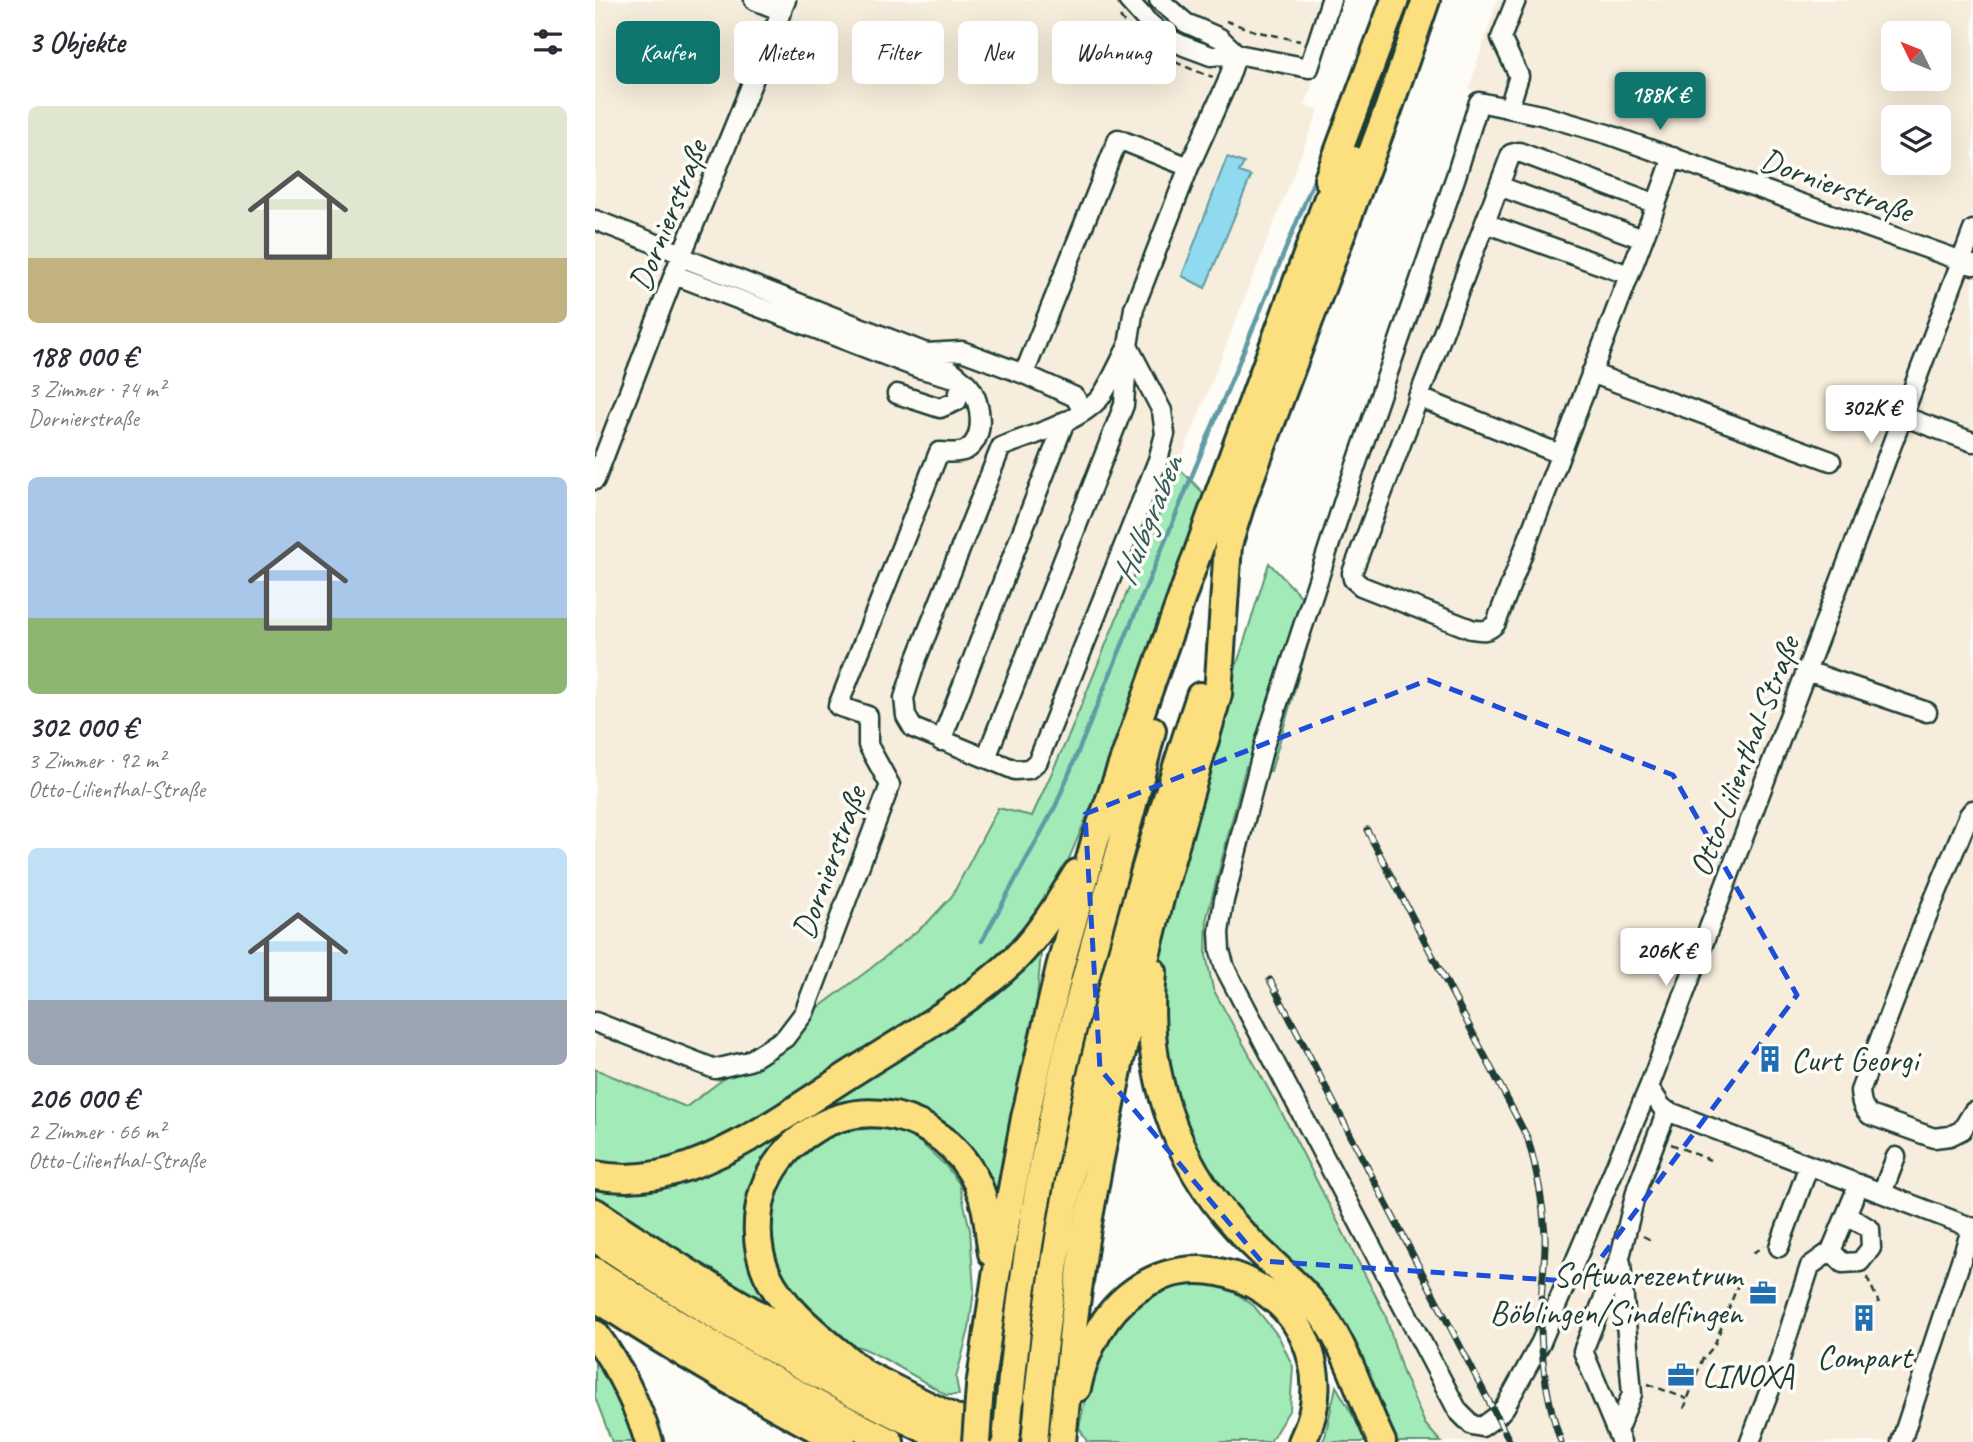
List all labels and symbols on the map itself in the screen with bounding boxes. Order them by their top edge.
north arrow [1881,21,1951,91]
pin: 188K € [1603,72,1717,132]
street label: Dornierstraße [619,132,718,297]
street label: Dornierstraße [1755,138,1921,233]
pin: 302K € [1814,386,1928,445]
water label: Hulbgraben [1101,446,1195,591]
street label: Otto-Lilienthal-Straße [1679,628,1810,882]
street label: Dornierstraße [782,778,877,944]
pin: 206K € [1609,928,1723,988]
place label: Curt Georgi [1791,1039,1922,1081]
building icon: Curt Georgi [1755,1044,1785,1074]
place label: Softwarezentrum Böblingen/Sindelfingen [1490,1254,1745,1334]
office icon: Softwarezentrum Böblingen/Sindelfingen [1748,1278,1778,1308]
building icon: Compart [1849,1303,1879,1333]
place label: Compart [1817,1336,1914,1378]
place label: LINOXA [1702,1355,1795,1397]
office icon: LINOXA [1666,1360,1696,1390]

